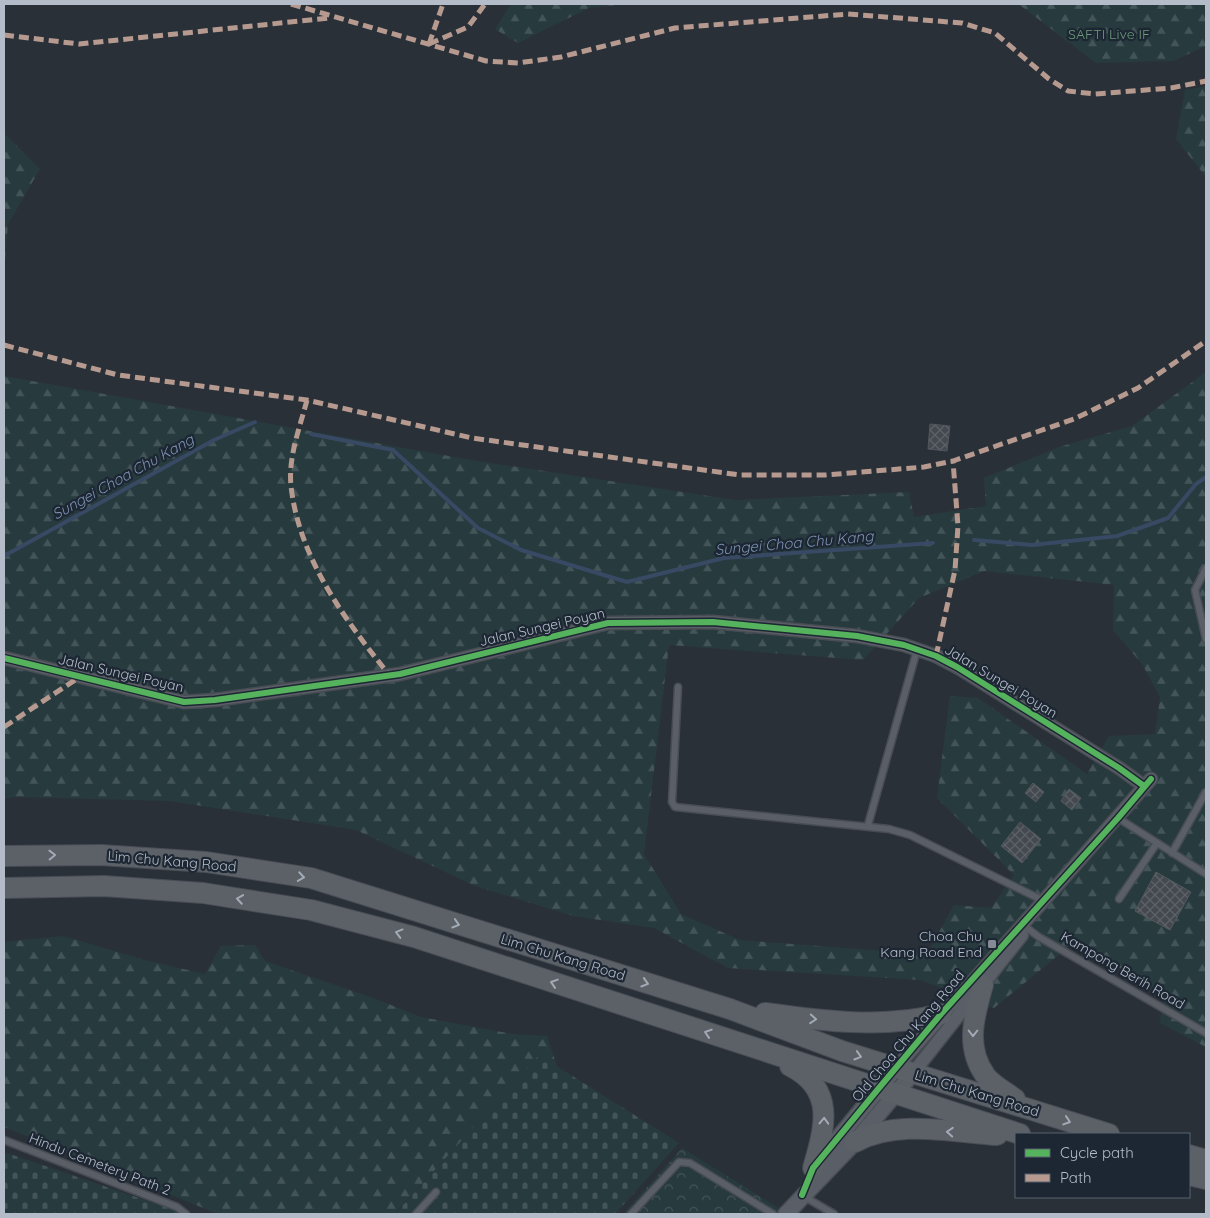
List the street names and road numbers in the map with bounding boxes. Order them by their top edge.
street label: Jalan Sungei Poyan [477,604,607,650]
street label: Jalan Sungei Poyan [941,640,1061,722]
street label: Jalan Sungei Poyan [56,650,186,696]
street label: Lim Chu Kang Road [107,846,237,876]
street label: Kampong Berih Road [1058,927,1188,1013]
street label: Lim Chu Kang Road [499,930,627,984]
street label: Old Choa Chu Kang Road [848,967,968,1105]
street label: Lim Chu Kang Road [913,1066,1041,1120]
street label: Hindu Cemetery Path 2 [27,1129,174,1199]

